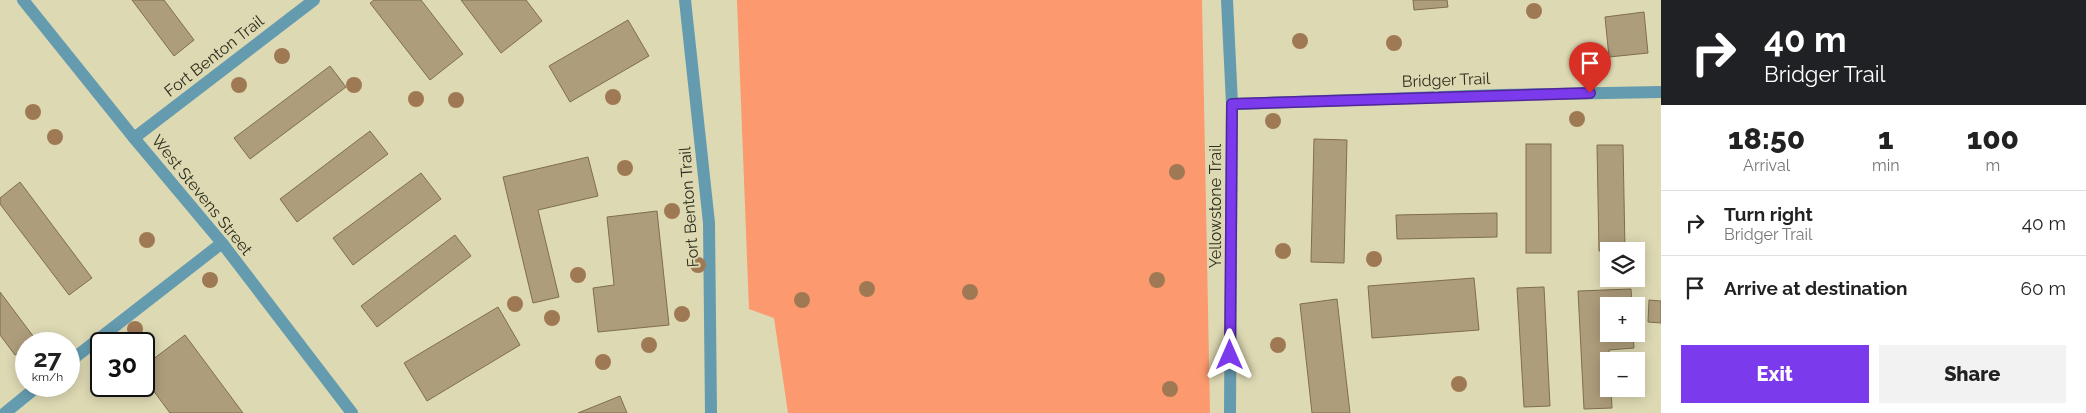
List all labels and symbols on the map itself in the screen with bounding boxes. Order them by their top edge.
street label: Fort Benton Trail [161,11,268,101]
pin [1569,42,1611,93]
street label: Bridger Trail [1402,69,1491,91]
street label: West Stevens Street [148,131,257,259]
street label: Yellowstone Trail [1206,143,1225,268]
street label: Fort Benton Trail [675,145,703,268]
position arrow [1203,328,1255,380]
speed limit sign: 30 [90,332,155,397]

